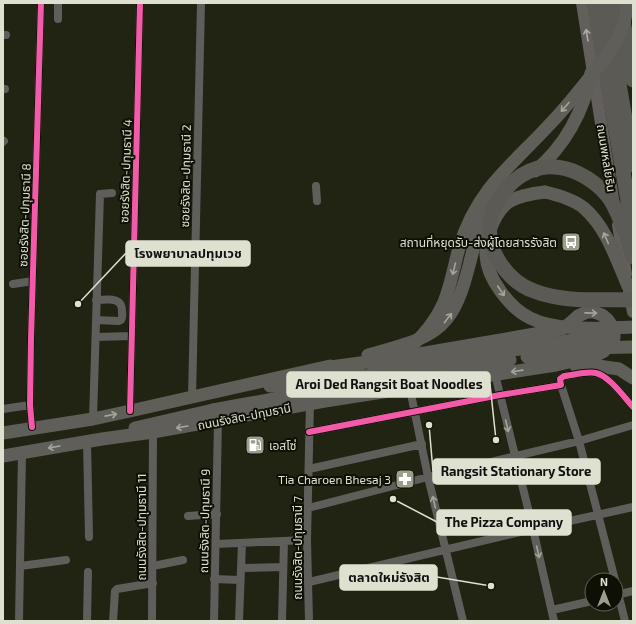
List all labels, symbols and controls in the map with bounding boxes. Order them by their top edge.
one-way arrow [583,29,591,42]
one-way arrow [561,101,570,112]
street label: ซอยรังสิต-ปทุมธานี 4 [116,119,135,223]
street label: ถนนพหลโยธิน [595,123,619,193]
street label: ซอยรังสิต-ปทุมธานี 2 [177,124,194,228]
street label: ซอยรังสิต-ปทุมธานี 8 [15,163,34,267]
bus stop icon: สถานที่หยุดรับ-ส่งผู้โดยสารรังสิต [560,231,582,253]
one-way arrow [602,232,610,244]
place label: สถานที่หยุดรับ-ส่งผู้โดยสารรังสิต [400,234,557,250]
callout: โรงพยาบาลปทุมเวช [126,241,250,266]
text: โรงพยาบาลปทุมเวช [134,245,242,261]
one-way arrow [450,262,457,275]
one-way arrow [497,285,505,296]
one-way arrow [585,309,598,317]
one-way arrow [444,312,452,323]
one-way arrow [511,367,524,375]
callout: Aroi Ded Rangsit Boat Noodles [287,372,490,397]
text: Aroi Ded Rangsit Boat Noodles [295,376,483,392]
street label: ถนนรังสิต-ปทุมธานี [196,400,292,433]
one-way arrow [104,411,117,419]
one-way arrow [504,419,511,432]
one-way arrow [176,424,189,432]
fuel station icon: เอสโซ่ [244,434,266,456]
place label: เอสโซ่ [269,438,296,452]
one-way arrow [47,444,60,452]
callout: Rangsit Stationary Store [433,459,600,484]
text: Rangsit Stationary Store [441,463,591,479]
pharmacy icon: Tia Charoen Bhesaj 3 [394,468,416,490]
street label: ถนนรังสิต-ปทุมธานี 9 [196,469,213,573]
place label: Tia Charoen Bhesaj 3 [278,472,391,487]
street label: ถนนรังสิต-ปทุมธานี 11 [134,473,149,581]
one-way arrow [429,495,437,508]
street label: ถนนรังสิต-ปทุมธานี 7 [290,496,305,600]
callout: The Pizza Company [437,510,571,535]
text: The Pizza Company [445,514,564,530]
one-way arrow [535,545,543,558]
callout: ตลาดใหม่รังสิต [340,565,437,590]
text: ตลาดใหม่รังสิต [348,569,430,585]
north arrow [584,572,624,612]
text: N [600,575,608,588]

